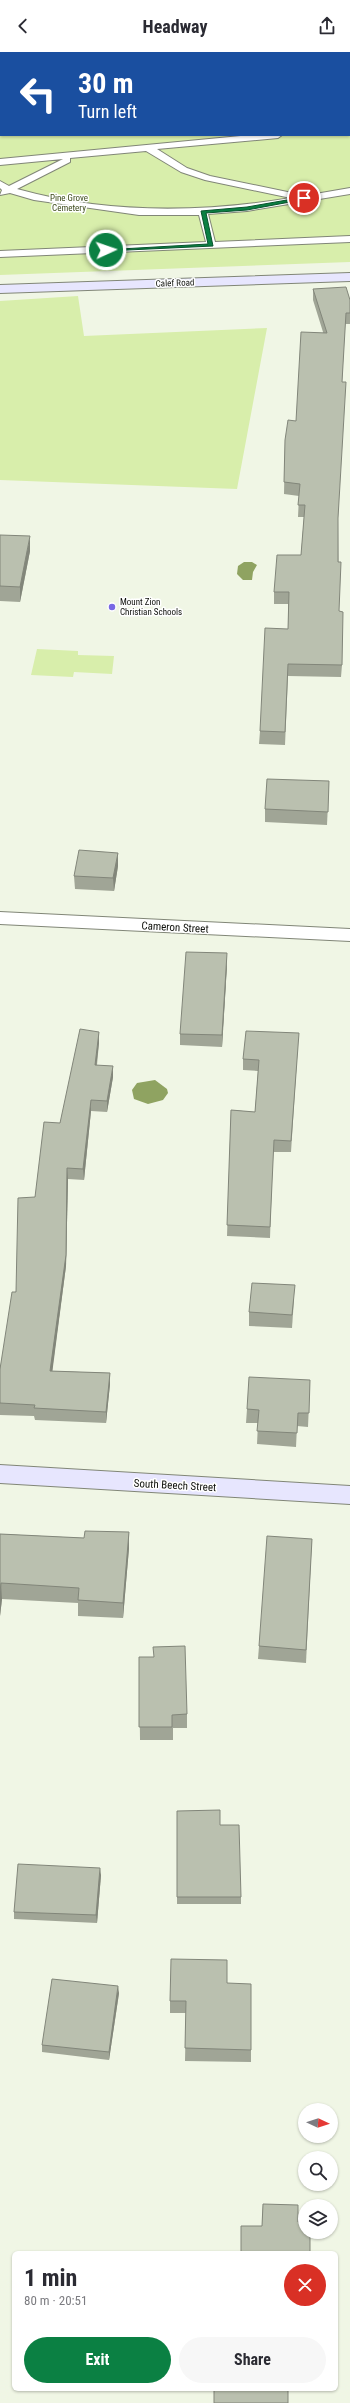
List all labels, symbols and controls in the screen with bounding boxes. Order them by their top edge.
icon: back [12,15,34,37]
icon: share [316,15,338,37]
text: Headway [143,16,207,37]
text: 30 m [78,67,134,100]
icon: left [12,68,64,120]
text: Turn left [78,101,137,122]
pin [287,181,321,215]
icon: arrive [293,187,315,209]
park label: Pine Grove Cemetery [50,193,88,213]
position arrow [85,229,127,271]
street label: Calef Road [155,277,195,289]
place label: Mount Zion Christian Schools [120,597,182,617]
marker: Mount Zion Christian Schools [107,602,117,612]
street label: Cameron Street [141,919,209,936]
street label: South Beech Street [133,1477,217,1494]
north arrow [298,2103,338,2143]
map controls [298,2103,338,2239]
button: search [298,2151,338,2191]
button: layers [298,2199,338,2239]
text: 1 min [24,2264,77,2292]
button: close [284,2264,326,2306]
text: 80 m · 20:51 [24,2293,87,2308]
button: Exit [24,2337,171,2383]
button: Share [179,2337,326,2383]

